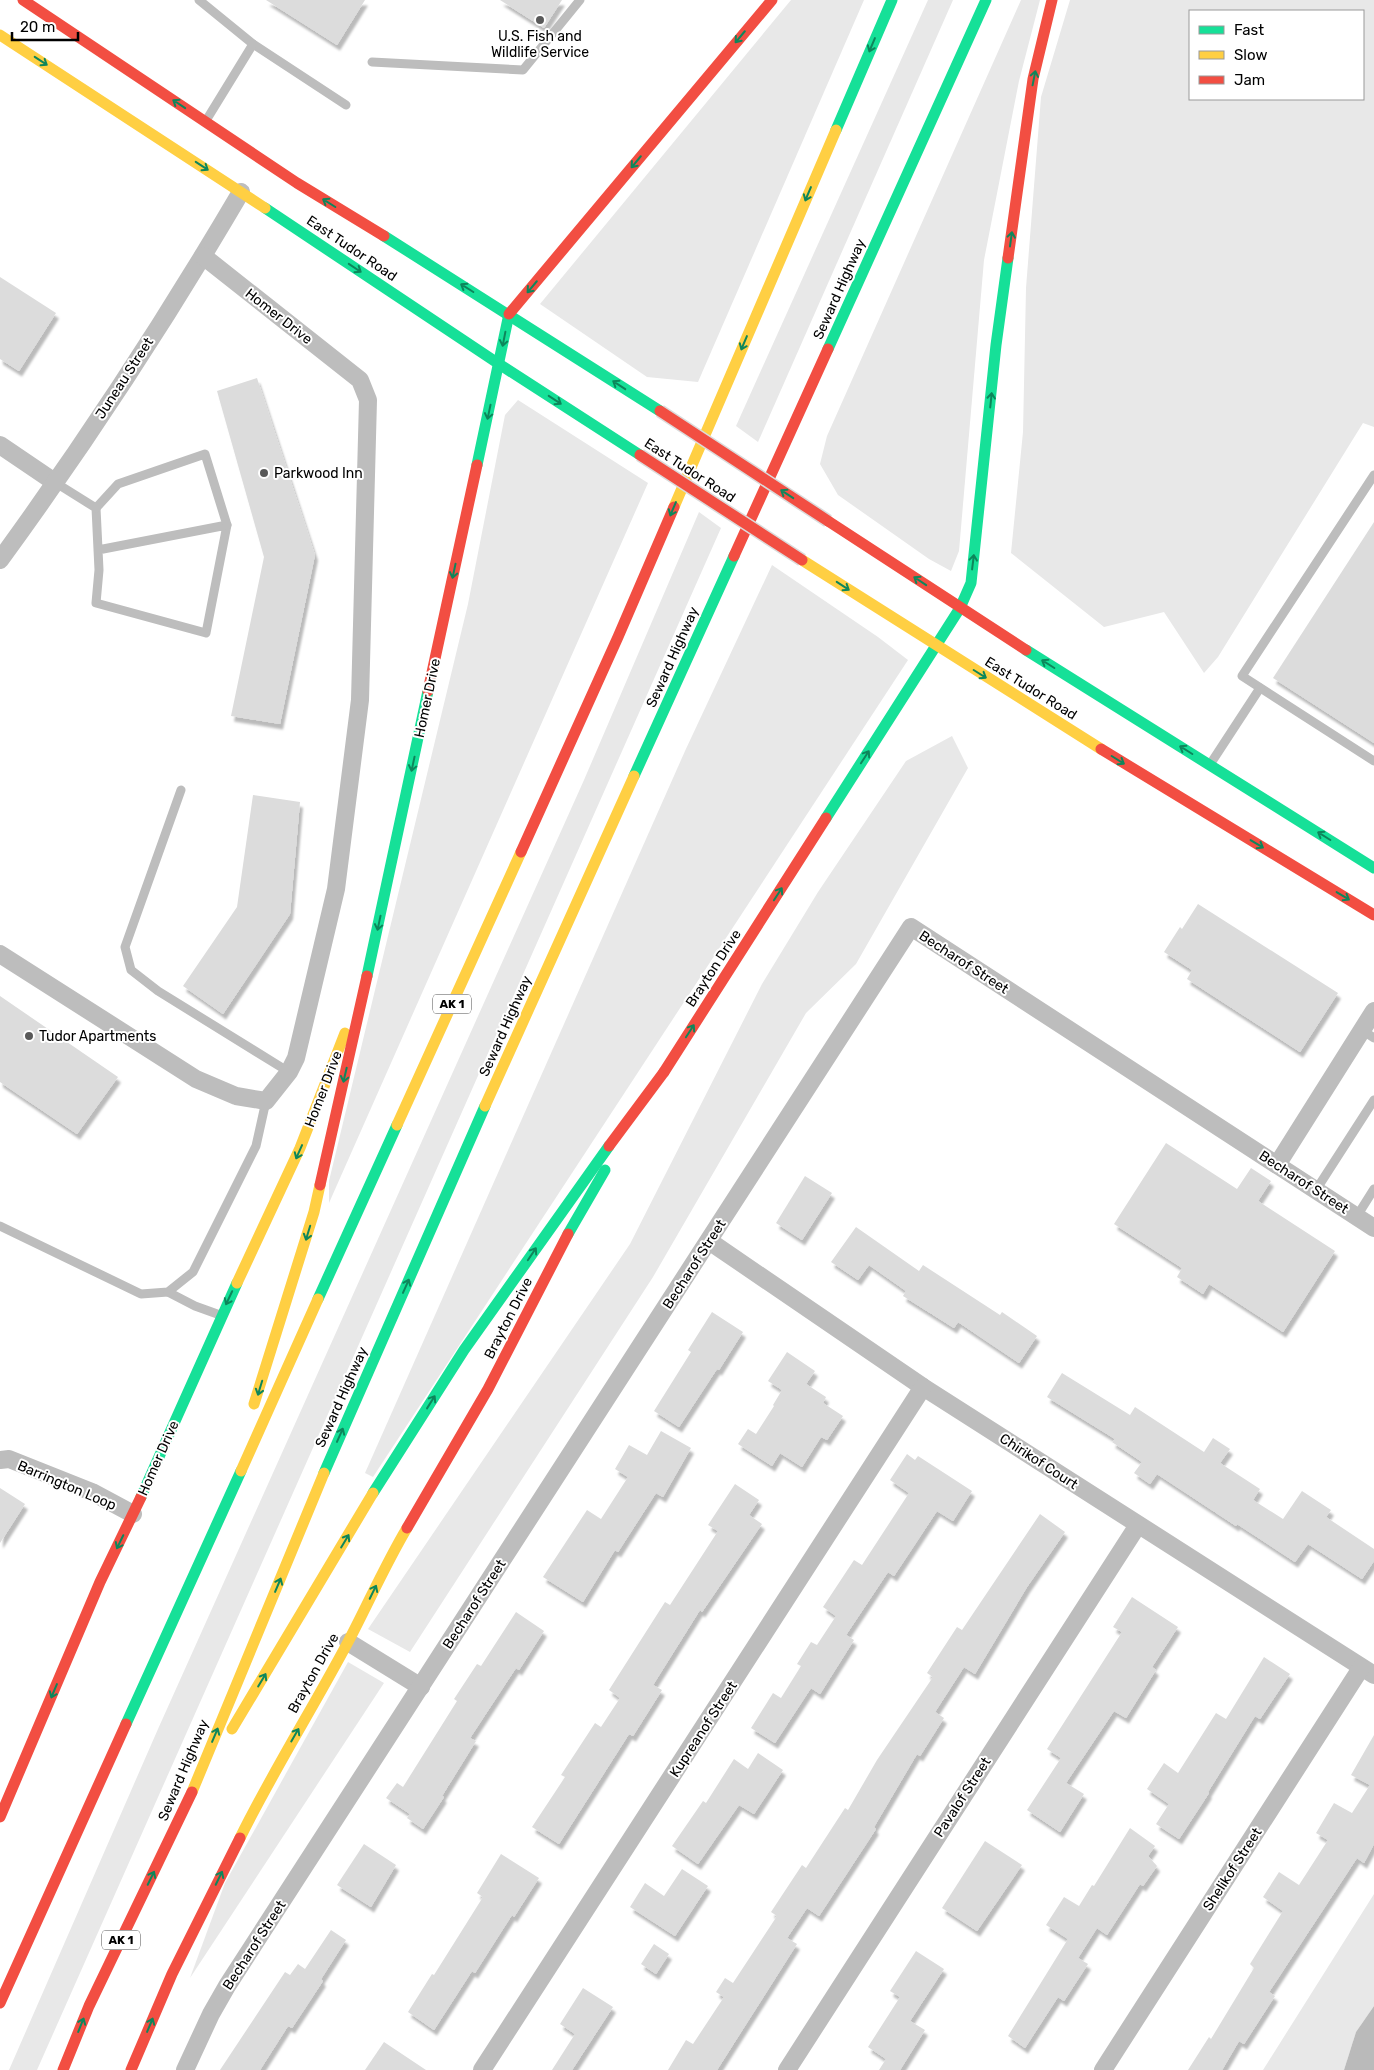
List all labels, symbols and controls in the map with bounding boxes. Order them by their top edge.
scale bar [12,10,79,42]
legend [1189,10,1364,100]
marker: U.S. Fish and Wildlife Service [534,14,546,26]
text: 20 m [20,18,55,36]
text: Fast [1234,21,1264,39]
place label: U.S. Fish and Wildlife Service [491,28,589,61]
one-way arrow [735,31,746,44]
one-way arrow [867,37,877,52]
text: Slow [1234,46,1267,64]
one-way arrow [34,56,48,67]
one-way arrow [1030,70,1039,86]
text: Jam [1234,71,1265,89]
one-way arrow [172,99,186,109]
one-way arrow [631,155,642,168]
one-way arrow [194,161,208,171]
one-way arrow [803,186,813,201]
one-way arrow [323,197,337,207]
street label: East Tudor Road [303,212,400,285]
one-way arrow [1006,231,1016,247]
street label: Seward Highway [810,236,869,342]
one-way arrow [347,263,361,273]
one-way arrow [526,280,537,293]
one-way arrow [461,283,475,293]
street label: Homer Drive [242,285,316,348]
one-way arrow [499,331,508,347]
street label: Juneau Street [92,334,157,422]
one-way arrow [738,335,748,350]
one-way arrow [612,380,626,390]
one-way arrow [986,392,996,408]
one-way arrow [547,395,561,405]
one-way arrow [483,404,493,420]
street label: East Tudor Road [641,435,739,506]
place label: Parkwood Inn [274,465,363,482]
marker: Parkwood Inn [258,467,270,479]
one-way arrow [780,489,794,499]
one-way arrow [667,501,677,516]
one-way arrow [968,554,978,570]
one-way arrow [449,562,459,578]
one-way arrow [913,576,927,586]
one-way arrow [836,581,850,591]
street label: Seward Highway [643,604,702,710]
street label: East Tudor Road [982,653,1080,724]
street label: Homer Drive [411,657,444,739]
one-way arrow [1042,658,1056,668]
one-way arrow [973,668,987,679]
one-way arrow [1179,745,1193,755]
one-way arrow [861,751,871,765]
one-way arrow [1110,755,1124,765]
one-way arrow [408,756,417,772]
one-way arrow [1317,831,1331,841]
one-way arrow [1249,840,1263,850]
one-way arrow [773,888,783,902]
one-way arrow [1335,892,1349,902]
one-way arrow [374,914,383,930]
street label: Brayton Drive [682,926,745,1010]
street label: Becharof Street [916,927,1012,998]
street label: Seward Highway [476,973,535,1079]
road number: AK 1 [433,994,471,1014]
one-way arrow [685,1024,695,1038]
place label: Tudor Apartments [39,1028,156,1045]
marker: Tudor Apartments [23,1030,35,1042]
street label: Homer Drive [301,1048,346,1130]
one-way arrow [340,1066,349,1082]
one-way arrow [293,1144,303,1159]
street label: Becharof Street [1256,1147,1352,1218]
street label: Becharof Street [659,1216,730,1312]
one-way arrow [302,1224,312,1240]
one-way arrow [527,1247,537,1261]
street label: Brayton Drive [481,1275,536,1362]
one-way arrow [402,1279,411,1294]
one-way arrow [224,1291,234,1306]
street label: Seward Highway [312,1344,371,1450]
one-way arrow [254,1379,264,1395]
one-way arrow [426,1396,436,1410]
street label: Homer Drive [134,1418,183,1498]
one-way arrow [336,1428,346,1443]
street label: Chirikof Court [996,1430,1081,1493]
street label: Barrington Loop [15,1457,119,1514]
one-way arrow [341,1534,351,1548]
one-way arrow [114,1535,124,1550]
street label: Becharof Street [439,1556,510,1652]
one-way arrow [273,1578,283,1593]
one-way arrow [369,1585,378,1600]
street label: Brayton Drive [284,1630,343,1716]
one-way arrow [257,1674,267,1688]
street label: Kupreanof Street [666,1678,741,1780]
one-way arrow [49,1683,58,1698]
street label: Seward Highway [154,1717,213,1823]
one-way arrow [211,1728,220,1743]
one-way arrow [291,1728,301,1742]
street label: Pavalof Street [930,1754,995,1840]
street label: Shelikof Street [1199,1824,1266,1914]
one-way arrow [147,1871,156,1886]
one-way arrow [215,1871,224,1886]
street label: Becharof Street [219,1897,290,1993]
road number: AK 1 [102,1930,140,1950]
one-way arrow [77,2018,86,2033]
one-way arrow [146,2018,156,2033]

